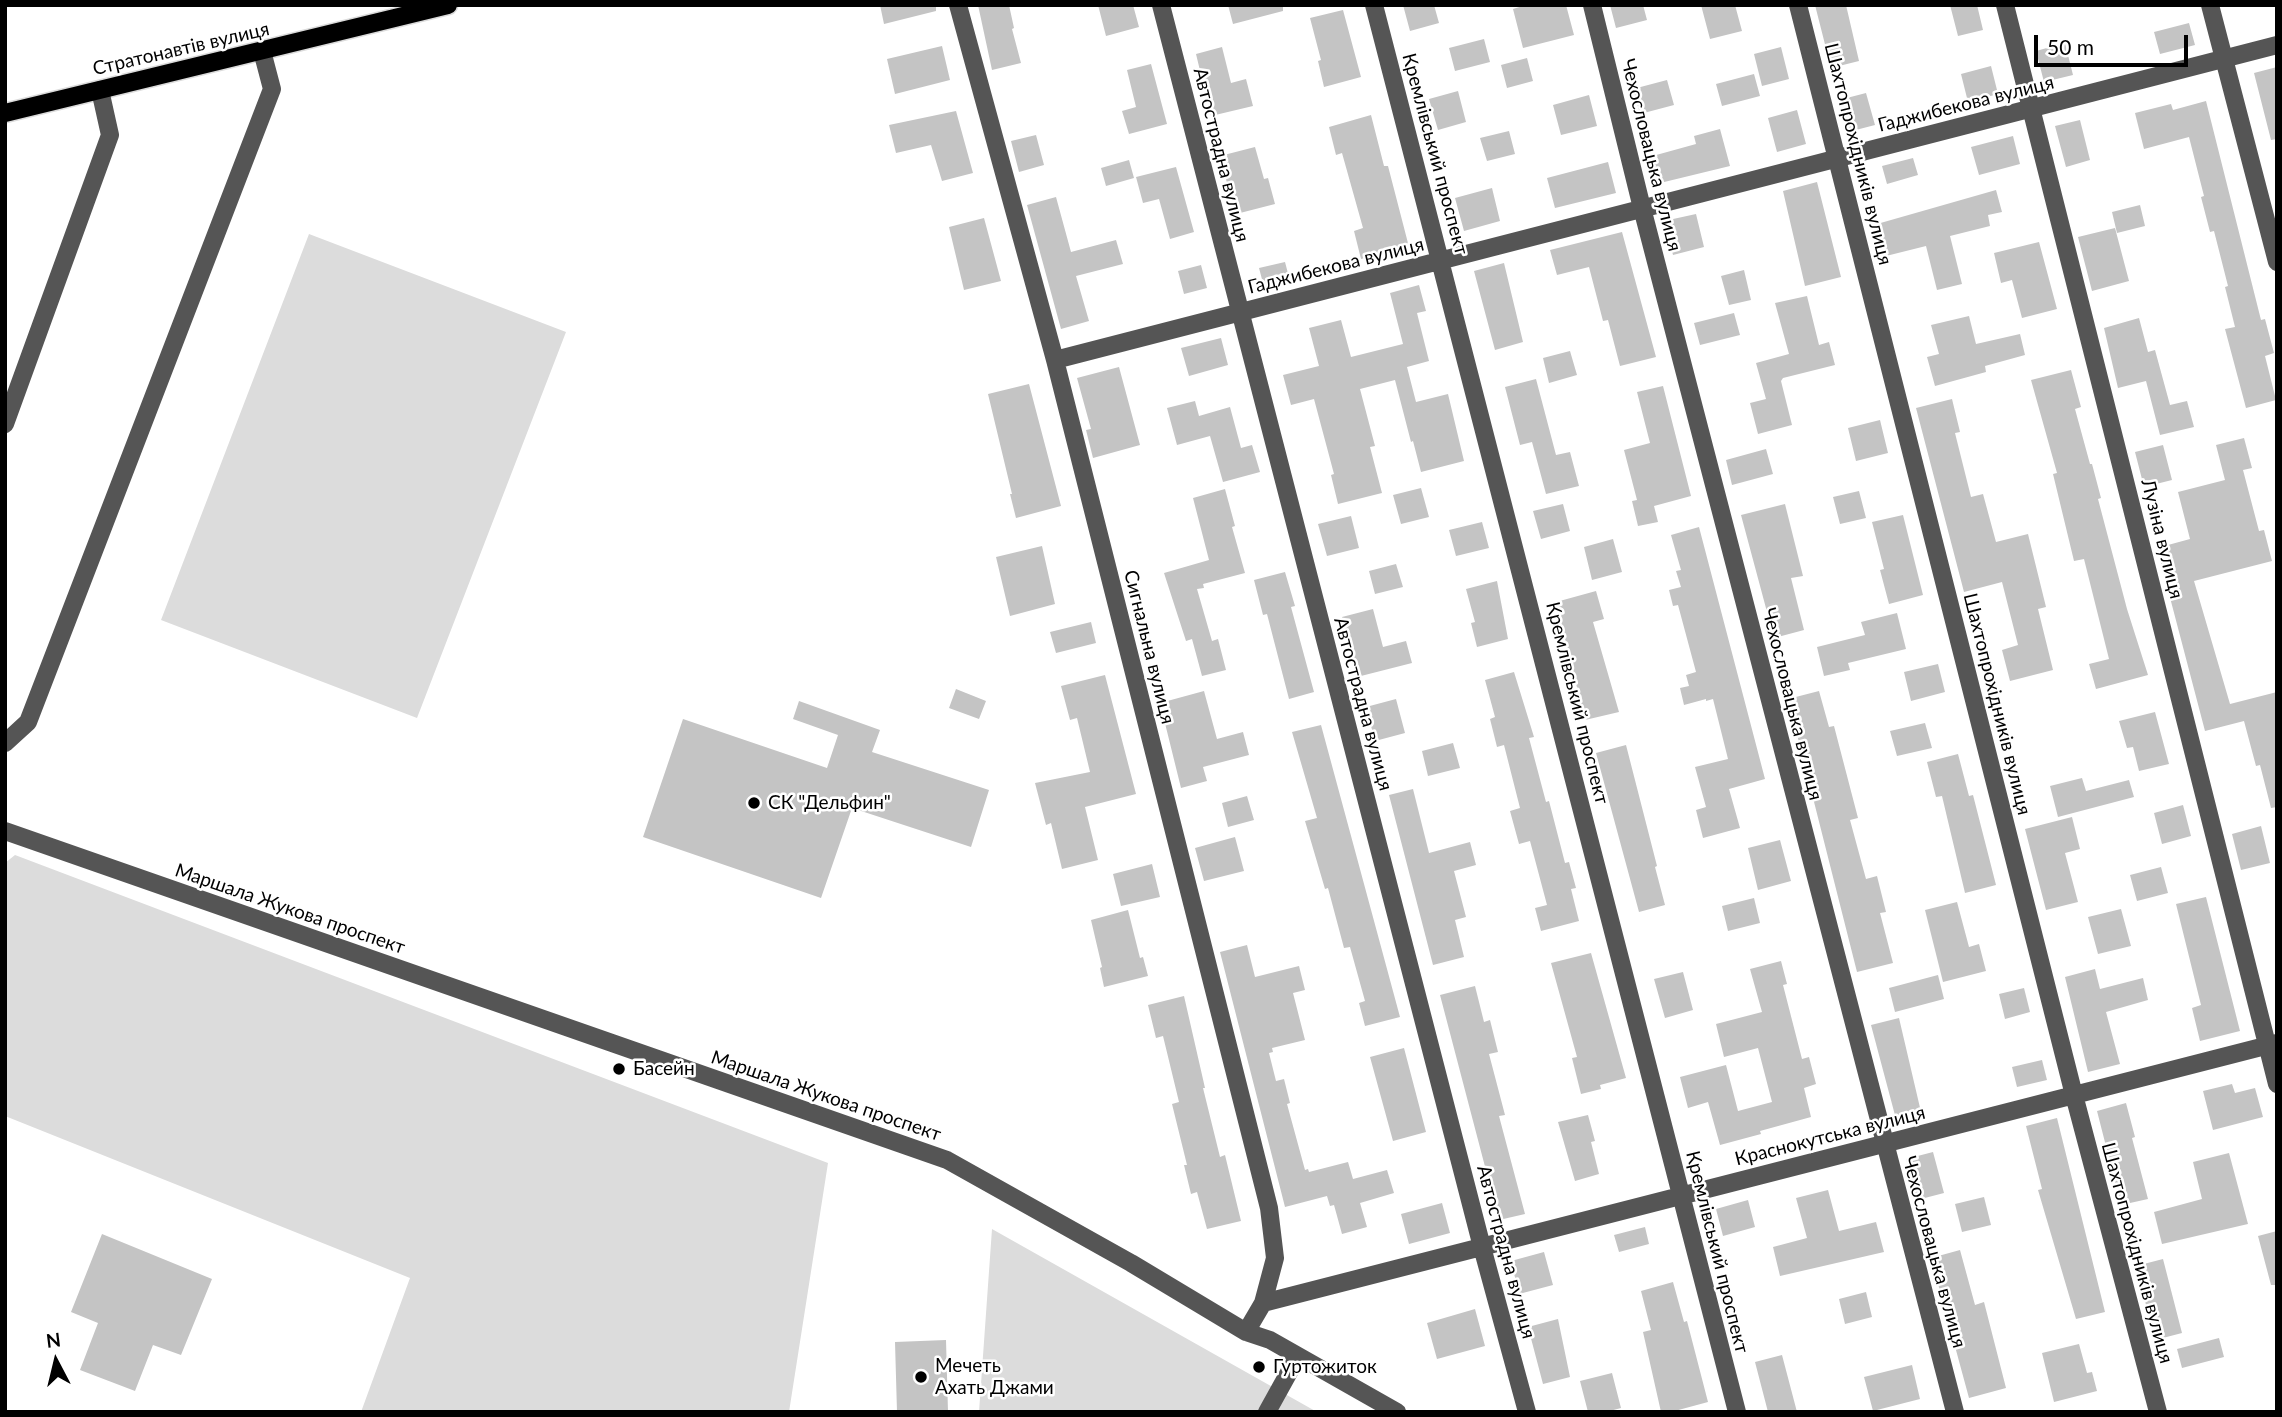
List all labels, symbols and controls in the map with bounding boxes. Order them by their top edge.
street label: Стратонавтів вулиця [90,18,272,80]
scale bar [2037,21,2191,65]
text: 50 m [2047,34,2094,59]
street label: Шахтопрохідників вулиця [1819,41,1897,267]
street label: Кремлівський проспект [1397,51,1473,257]
street label: Чехословацька вулиця [1616,56,1686,254]
street label: Автострадна вулиця [1188,66,1254,244]
street label: Гаджибекова вулиця [1876,71,2056,137]
street label: Гаджибекова вулиця [1246,233,1426,299]
street label: Лузіна вулиця [2136,477,2188,601]
street label: Сигнальна вулиця [1119,568,1179,726]
street label: Шахтопрохідників вулиця [1958,591,2036,817]
street label: Кремлівський проспект [1541,599,1613,807]
street label: Чехословацька вулиця [1757,605,1827,803]
street label: Автострадна вулиця [1329,615,1397,793]
place label: СК "Дельфин" [768,792,891,814]
marker: СК "Дельфин" [746,795,762,811]
street label: Маршала Жукова проспект [172,859,408,959]
street label: Маршала Жукова проспект [708,1046,944,1146]
place label: Басейн [633,1058,695,1080]
marker: Басейн [611,1061,627,1077]
street label: Краснокутська вулиця [1732,1101,1928,1171]
street label: Шахтопрохідників вулиця [2097,1140,2177,1366]
street label: Кремлівський проспект [1681,1148,1753,1356]
street label: Чехословацька вулиця [1897,1154,1971,1350]
street label: Автострадна вулиця [1472,1163,1540,1341]
north arrow [21,1326,91,1396]
text: N [45,1327,62,1352]
place label: Мечеть Ахать Джами [935,1355,1054,1399]
place label: Гуртожиток [1273,1356,1377,1378]
marker: Гуртожиток [1251,1359,1267,1375]
marker: Мечеть Ахать Джами [913,1369,929,1385]

